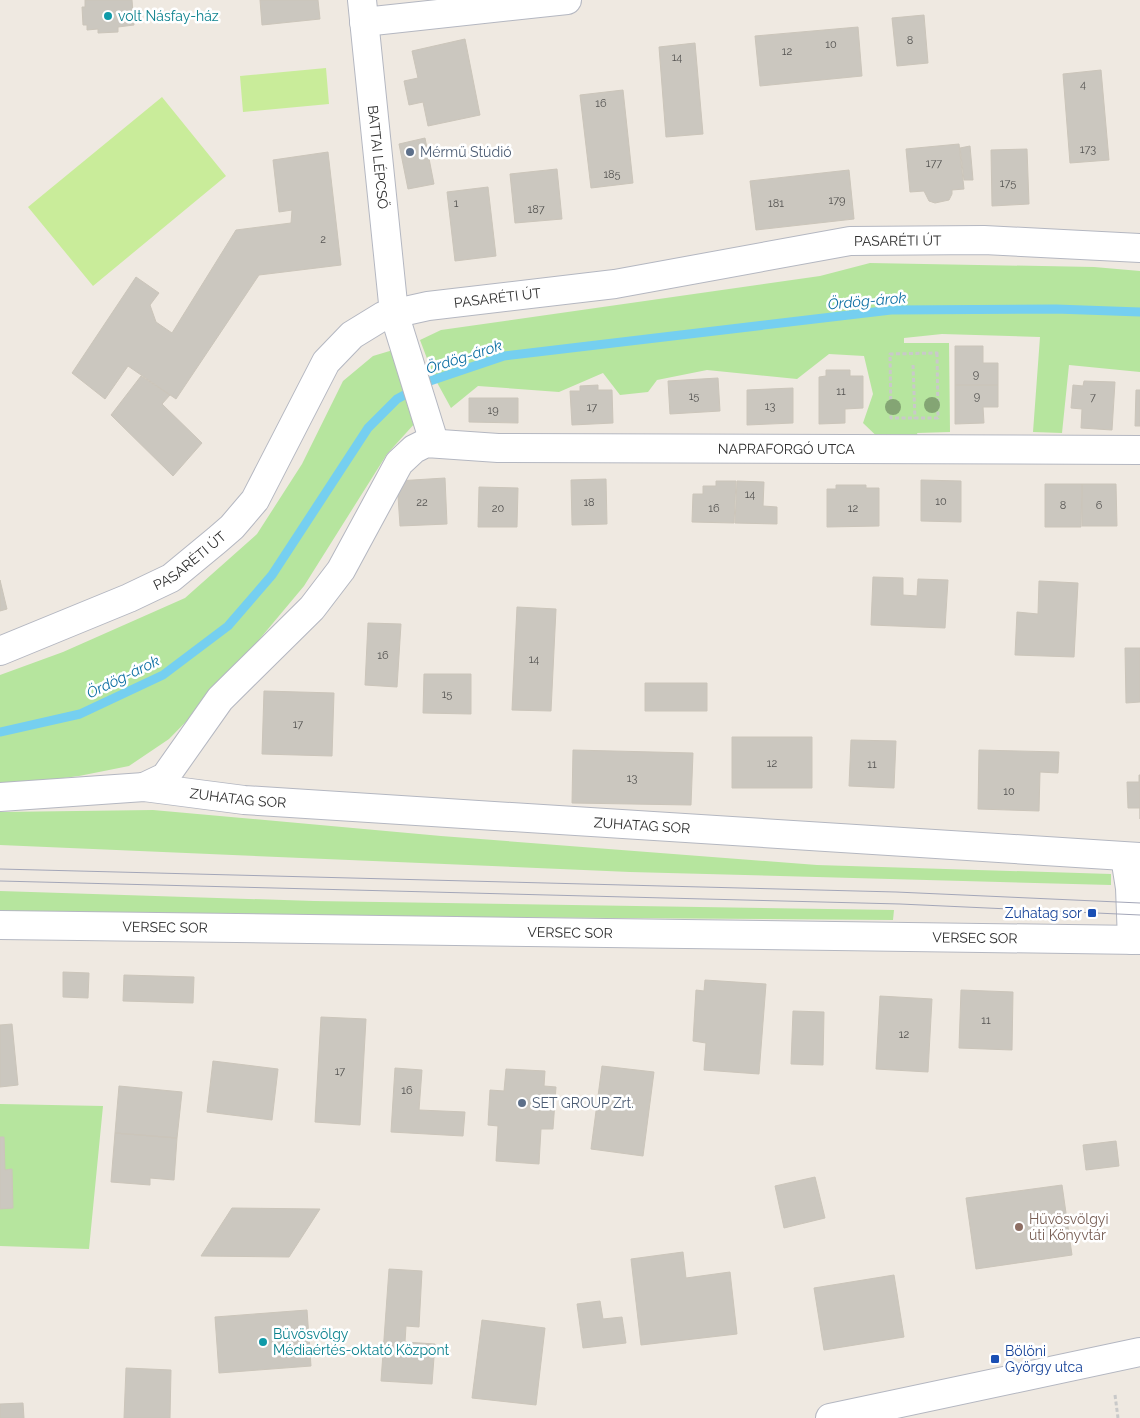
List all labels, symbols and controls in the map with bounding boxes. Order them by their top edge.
place label: volt Násfay-ház [118,8,219,24]
marker: volt Násfay-ház [102,10,114,22]
house number: 8 [907,34,913,47]
house number: 10 [825,38,837,51]
house number: 12 [782,45,792,58]
house number: 14 [672,51,682,64]
house number: 4 [1080,78,1086,91]
house number: 16 [595,97,607,110]
street label: BATTAI LÉPCSŐ [365,104,392,210]
house number: 173 [1080,143,1096,156]
place label: Mérmű Stúdió [420,144,512,160]
marker: Mérmű Stúdió [404,146,416,158]
house number: 177 [926,157,942,170]
house number: 185 [603,168,621,181]
house number: 175 [1000,177,1016,190]
house number: 179 [829,194,845,207]
house number: 1 [454,197,459,210]
house number: 181 [768,197,784,210]
house number: 187 [527,203,545,216]
street label: PASARÉTI ÚT [854,231,942,249]
house number: 2 [320,233,326,246]
street label: PASARÉTI ÚT [453,285,542,311]
water label: Ördög-árok [827,288,907,313]
water label: Ördög-árok [423,335,504,378]
house number: 9 [973,368,979,381]
house number: 11 [836,385,846,398]
house number: 15 [689,390,699,403]
house number: 9 [974,390,980,403]
house number: 7 [1090,391,1096,404]
house number: 13 [765,400,775,413]
house number: 17 [587,401,597,414]
house number: 19 [487,404,499,417]
street label: NAPRAFORGÓ UTCA [718,440,855,457]
house number: 14 [745,488,755,501]
house number: 10 [935,495,947,508]
house number: 22 [416,496,428,509]
house number: 18 [583,496,595,509]
house number: 8 [1060,499,1066,512]
house number: 6 [1096,499,1103,512]
house number: 20 [492,502,504,515]
house number: 16 [708,502,720,515]
house number: 12 [848,502,858,515]
street label: PASARÉTI ÚT [151,528,229,593]
house number: 16 [377,649,389,662]
water label: Ördög-árok [83,651,162,702]
house number: 14 [529,653,539,666]
house number: 15 [442,688,452,701]
house number: 17 [293,718,303,731]
house number: 12 [767,757,777,770]
house number: 11 [867,758,877,771]
house number: 13 [627,772,637,785]
street label: ZUHATAG SOR [189,785,287,811]
house number: 10 [1003,785,1015,798]
street label: ZUHATAG SOR [593,814,691,836]
place label: Zuhatag sor [1005,905,1082,921]
marker: Zuhatag sor [1086,907,1098,919]
street label: VERSEC SOR [122,919,208,936]
street label: VERSEC SOR [527,924,613,941]
street label: VERSEC SOR [932,929,1018,946]
house number: 11 [981,1014,991,1027]
house number: 12 [899,1028,909,1041]
house number: 17 [335,1065,345,1078]
house number: 16 [401,1084,413,1097]
place label: SET GROUP Zrt. [532,1095,634,1111]
marker: SET GROUP Zrt. [516,1097,528,1109]
place label: Hűvösvölgyi úti Könyvtár [1029,1211,1108,1243]
marker: Hűvösvölgyi úti Könyvtár [1013,1221,1025,1233]
place label: Bűvösvölgy Médiaértés-oktató Központ [273,1326,450,1358]
marker: Bűvösvölgy Médiaértés-oktató Központ [257,1336,269,1348]
place label: Bölöni György utca [1005,1343,1083,1375]
marker: Bölöni György utca [989,1353,1001,1365]

